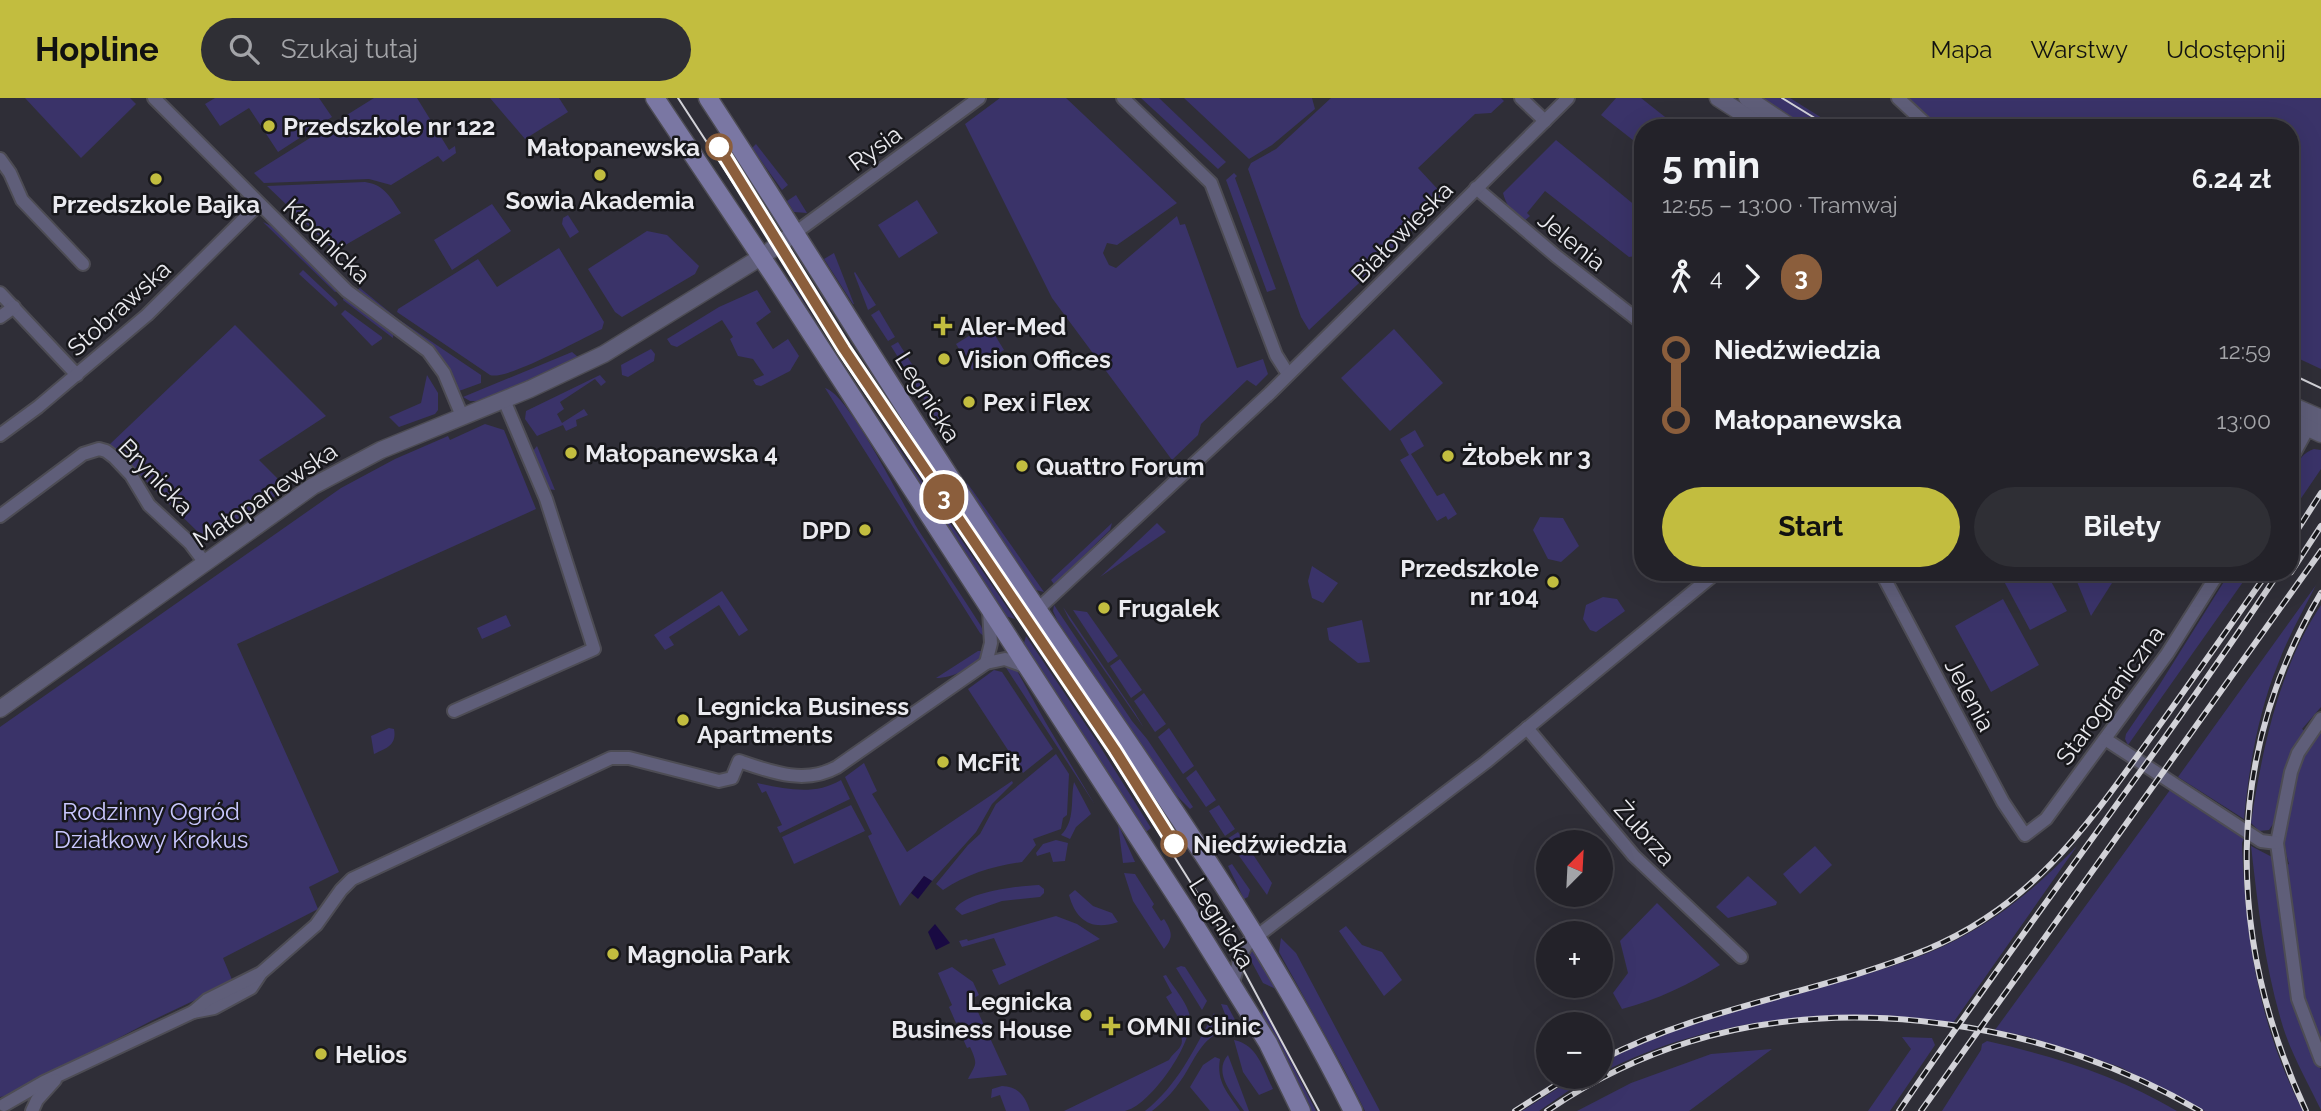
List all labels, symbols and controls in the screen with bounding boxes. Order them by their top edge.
search box [201,18,691,81]
text: Hopline [35,30,159,69]
icon: search [225,30,263,68]
text: Szukaj tutaj [281,34,418,64]
text: Mapa [1931,35,1992,64]
text: Warstwy [2030,35,2128,64]
text: Udostępnij [2166,35,2286,64]
place label: Przedszkole nr 122 [283,112,495,141]
marker: Przedszkole nr 122 [261,118,277,134]
street label: Rysia [843,119,907,177]
place label: Małopanewska [527,133,700,162]
marker: Małopanewska [706,134,732,160]
text: 5 min [1662,142,1760,187]
text: 6.24 zł [2192,164,2271,194]
marker: Sowia Akademia [592,167,608,183]
marker: Przedszkole Bajka [148,171,164,187]
street label: Białowieska [1345,175,1459,289]
place label: Sowia Akademia [505,186,695,215]
place label: Przedszkole Bajka [52,190,260,219]
text: 12:55 – 13:00 · Tramwaj [1662,191,1898,218]
street label: Kłodnicka [277,192,377,290]
street label: Jelenia [1532,205,1612,277]
street label: Stobrawska [61,254,177,362]
icon: walk [1662,258,1700,296]
icon: forward [1733,258,1771,296]
text: 3 [1795,262,1808,291]
text: 4 [1710,263,1723,290]
place label: Aler-Med [959,312,1066,341]
marker: Aler-Med [933,316,953,336]
text: Niedźwiedzia [1714,335,1881,365]
text: 12:59 [2219,337,2271,364]
place label: Vision Offices [958,345,1111,374]
street label: Legnicka [889,347,967,447]
marker: Vision Offices [936,351,952,367]
place label: Pex i Flex [983,388,1090,417]
marker: Pex i Flex [961,394,977,410]
text: Małopanewska [1714,405,1902,435]
text: 13:00 [2216,407,2271,434]
street label: Brynicka [112,433,200,521]
street label: Małopanewska [187,436,343,554]
place label: Małopanewska 4 [585,439,778,468]
place label: Żłobek nr 3 [1462,442,1591,471]
marker: Małopanewska 4 [563,445,579,461]
marker: Żłobek nr 3 [1440,448,1456,464]
place label: Quattro Forum [1036,452,1204,481]
marker: Quattro Forum [1014,458,1030,474]
line badge: 3 [921,474,967,520]
text: 3 [937,482,951,511]
button: Start [1662,487,1960,567]
button: Bilety [1974,487,2271,567]
place label: DPD [802,516,851,545]
marker: DPD [857,522,873,538]
place label: Przedszkole nr 104 [1400,554,1539,611]
marker: Przedszkole nr 104 [1545,574,1561,590]
place label: Frugalek [1118,594,1220,623]
marker: Frugalek [1096,600,1112,616]
street label: Starograniczna [2050,620,2170,770]
street label: Jelenia [1939,654,2001,736]
place label: Legnicka Business Apartments [697,692,909,749]
marker: Legnicka Business Apartments [675,712,691,728]
place label: McFit [957,748,1020,777]
marker: McFit [935,754,951,770]
street label: Żubrza [1608,795,1682,871]
park label: Rodzinny Ogród Działkowy Krokus [54,797,248,854]
place label: Niedźwiedzia [1193,830,1347,859]
north arrow [1536,830,1614,906]
map controls [1536,830,1613,1089]
marker: Niedźwiedzia [1161,831,1187,857]
street label: Legnicka [1183,873,1261,973]
button: + [1536,921,1613,998]
place label: Magnolia Park [627,940,791,969]
marker: Magnolia Park [605,946,621,962]
place label: Legnicka Business House [891,987,1072,1044]
marker: Legnicka Business House [1078,1007,1094,1023]
place label: OMNI Clinic [1127,1012,1262,1041]
button: − [1536,1012,1613,1089]
marker: OMNI Clinic [1101,1016,1121,1036]
place label: Helios [335,1040,407,1069]
marker: Helios [313,1046,329,1062]

